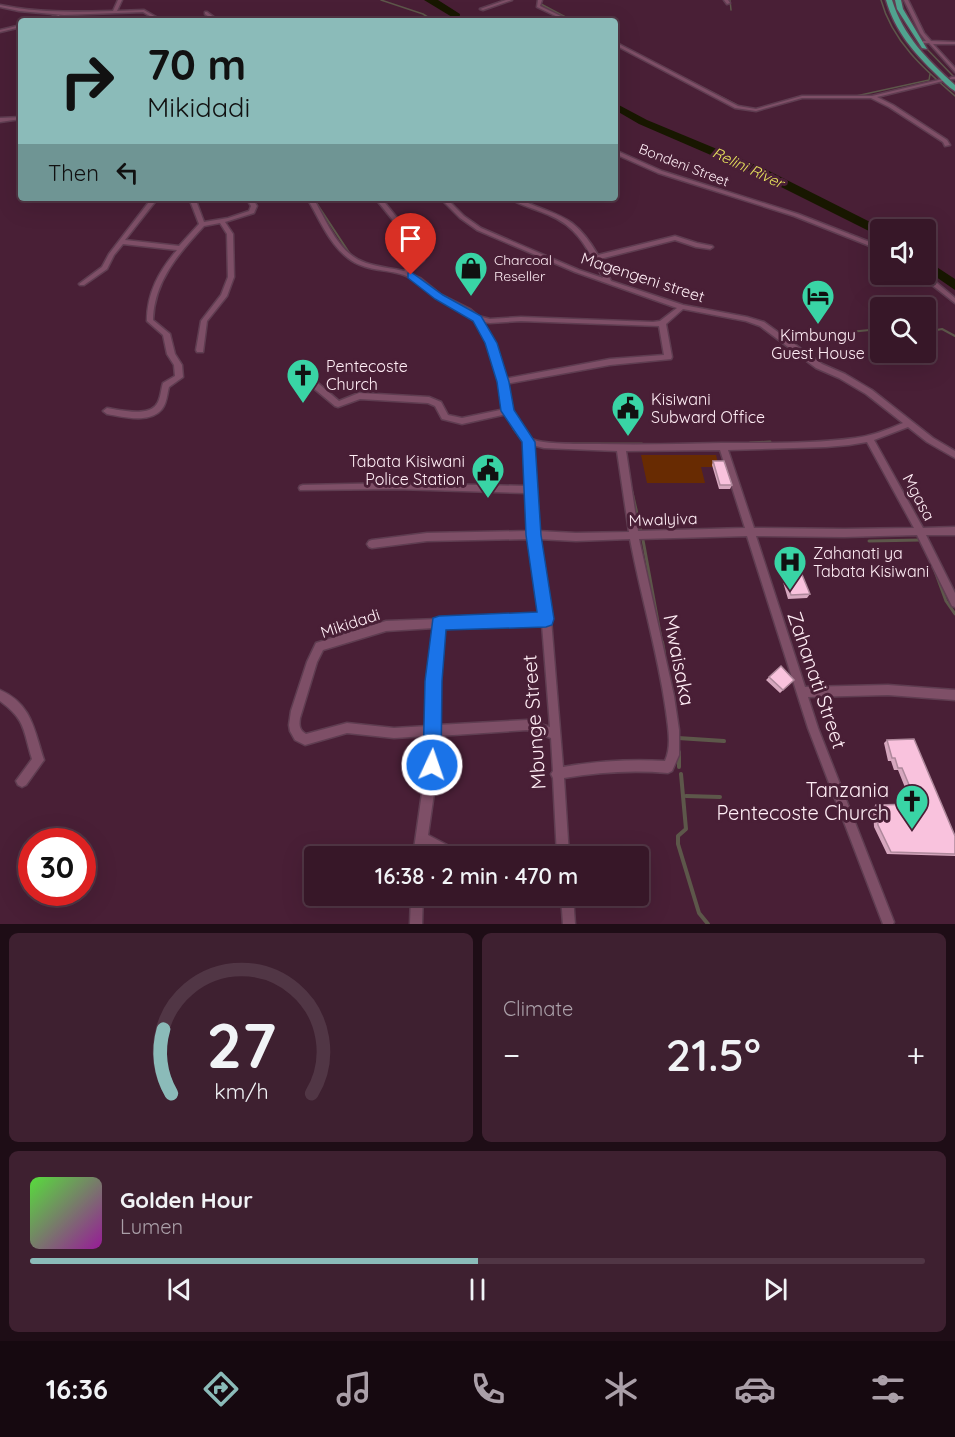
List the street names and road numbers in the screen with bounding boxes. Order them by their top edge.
street label: Bondeni Street [636,140,732,191]
street label: Magengeni street [579,248,707,306]
street label: Mgasa [898,470,940,524]
street label: Mwalyiva [628,508,698,530]
street label: Mikidadi [318,604,382,642]
street label: Zahanati Street [782,608,853,752]
street label: Mwaisaka [658,612,701,708]
street label: Mbunge Street [516,654,551,790]

